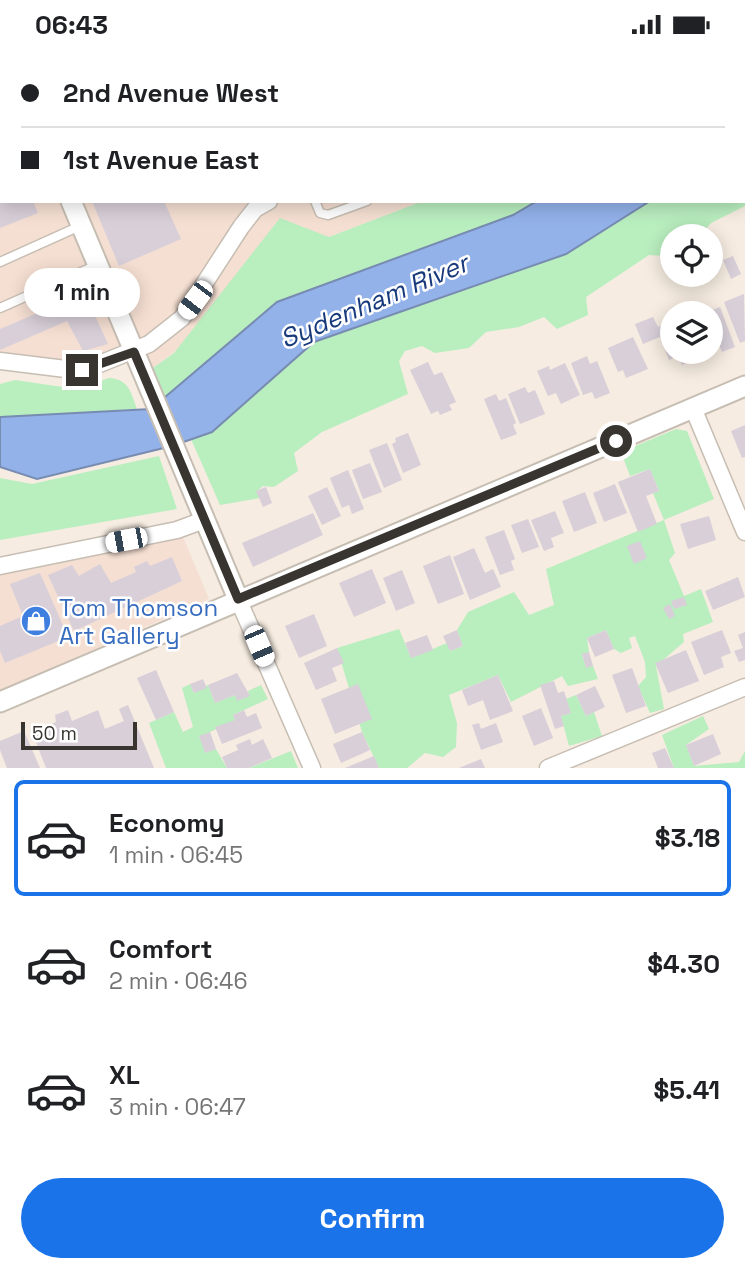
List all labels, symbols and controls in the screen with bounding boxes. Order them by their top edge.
text: 06:43 [35,8,108,42]
text: 2nd Avenue West [63,76,279,110]
text: 1st Avenue East [63,143,259,177]
map controls [660,224,723,364]
button: locate [660,224,723,287]
water label: Sydenham River [275,245,476,356]
callout: 1 min [24,268,140,317]
text: 1 min [54,277,110,307]
car [174,277,217,323]
button: layers [660,301,723,364]
route end [66,354,98,386]
route start [600,425,632,457]
car [104,526,149,554]
place label: Tom Thomson Art Gallery [59,592,218,651]
shop icon: Tom Thomson Art Gallery [19,604,53,638]
car [242,623,277,669]
scale bar [21,719,136,751]
text: 50 m [32,721,77,746]
text: Economy [109,806,225,840]
icon: car [25,807,88,870]
text: $3.18 [655,821,720,855]
text: 1 min · 06:45 [109,840,243,870]
text: Comfort [109,932,212,966]
icon: car [25,933,88,996]
text: $4.30 [647,947,720,981]
text: 2 min · 06:46 [109,966,248,996]
text: XL [109,1058,140,1092]
icon: car [25,1059,88,1122]
text: $5.41 [654,1073,720,1107]
text: 3 min · 06:47 [109,1092,246,1122]
button: Confirm [21,1178,724,1258]

